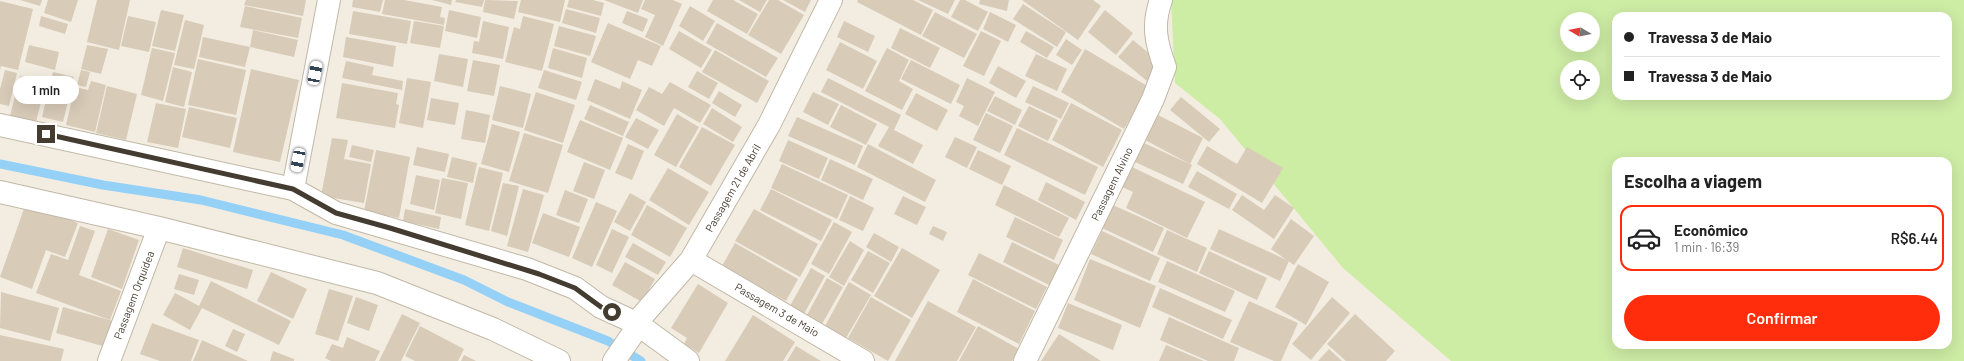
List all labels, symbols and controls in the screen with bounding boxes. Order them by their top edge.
north arrow [1560,12,1600,52]
map controls [1560,12,1600,100]
text: Travessa 3 de Maio [1648,28,1772,46]
car [307,60,323,86]
button: locate [1560,60,1600,100]
text: Travessa 3 de Maio [1648,67,1772,85]
callout: 1 min [13,76,79,104]
text: 1 min [32,82,60,98]
route end [37,125,55,143]
street label: Passagem 21 de Abril [702,142,763,234]
street label: Passagem Alvino [1088,145,1135,223]
car [290,147,306,173]
text: Escolha a viagem [1624,170,1762,192]
icon: car [1626,220,1662,256]
text: Econômico [1674,221,1748,239]
text: R$6.44 [1891,229,1938,247]
text: 1 min · 16:39 [1674,239,1739,255]
street label: Passagem Orquídea [111,249,156,341]
street label: Passagem 3 de Maio [733,280,822,339]
button: Confirmar [1624,295,1940,341]
route start [603,303,621,321]

